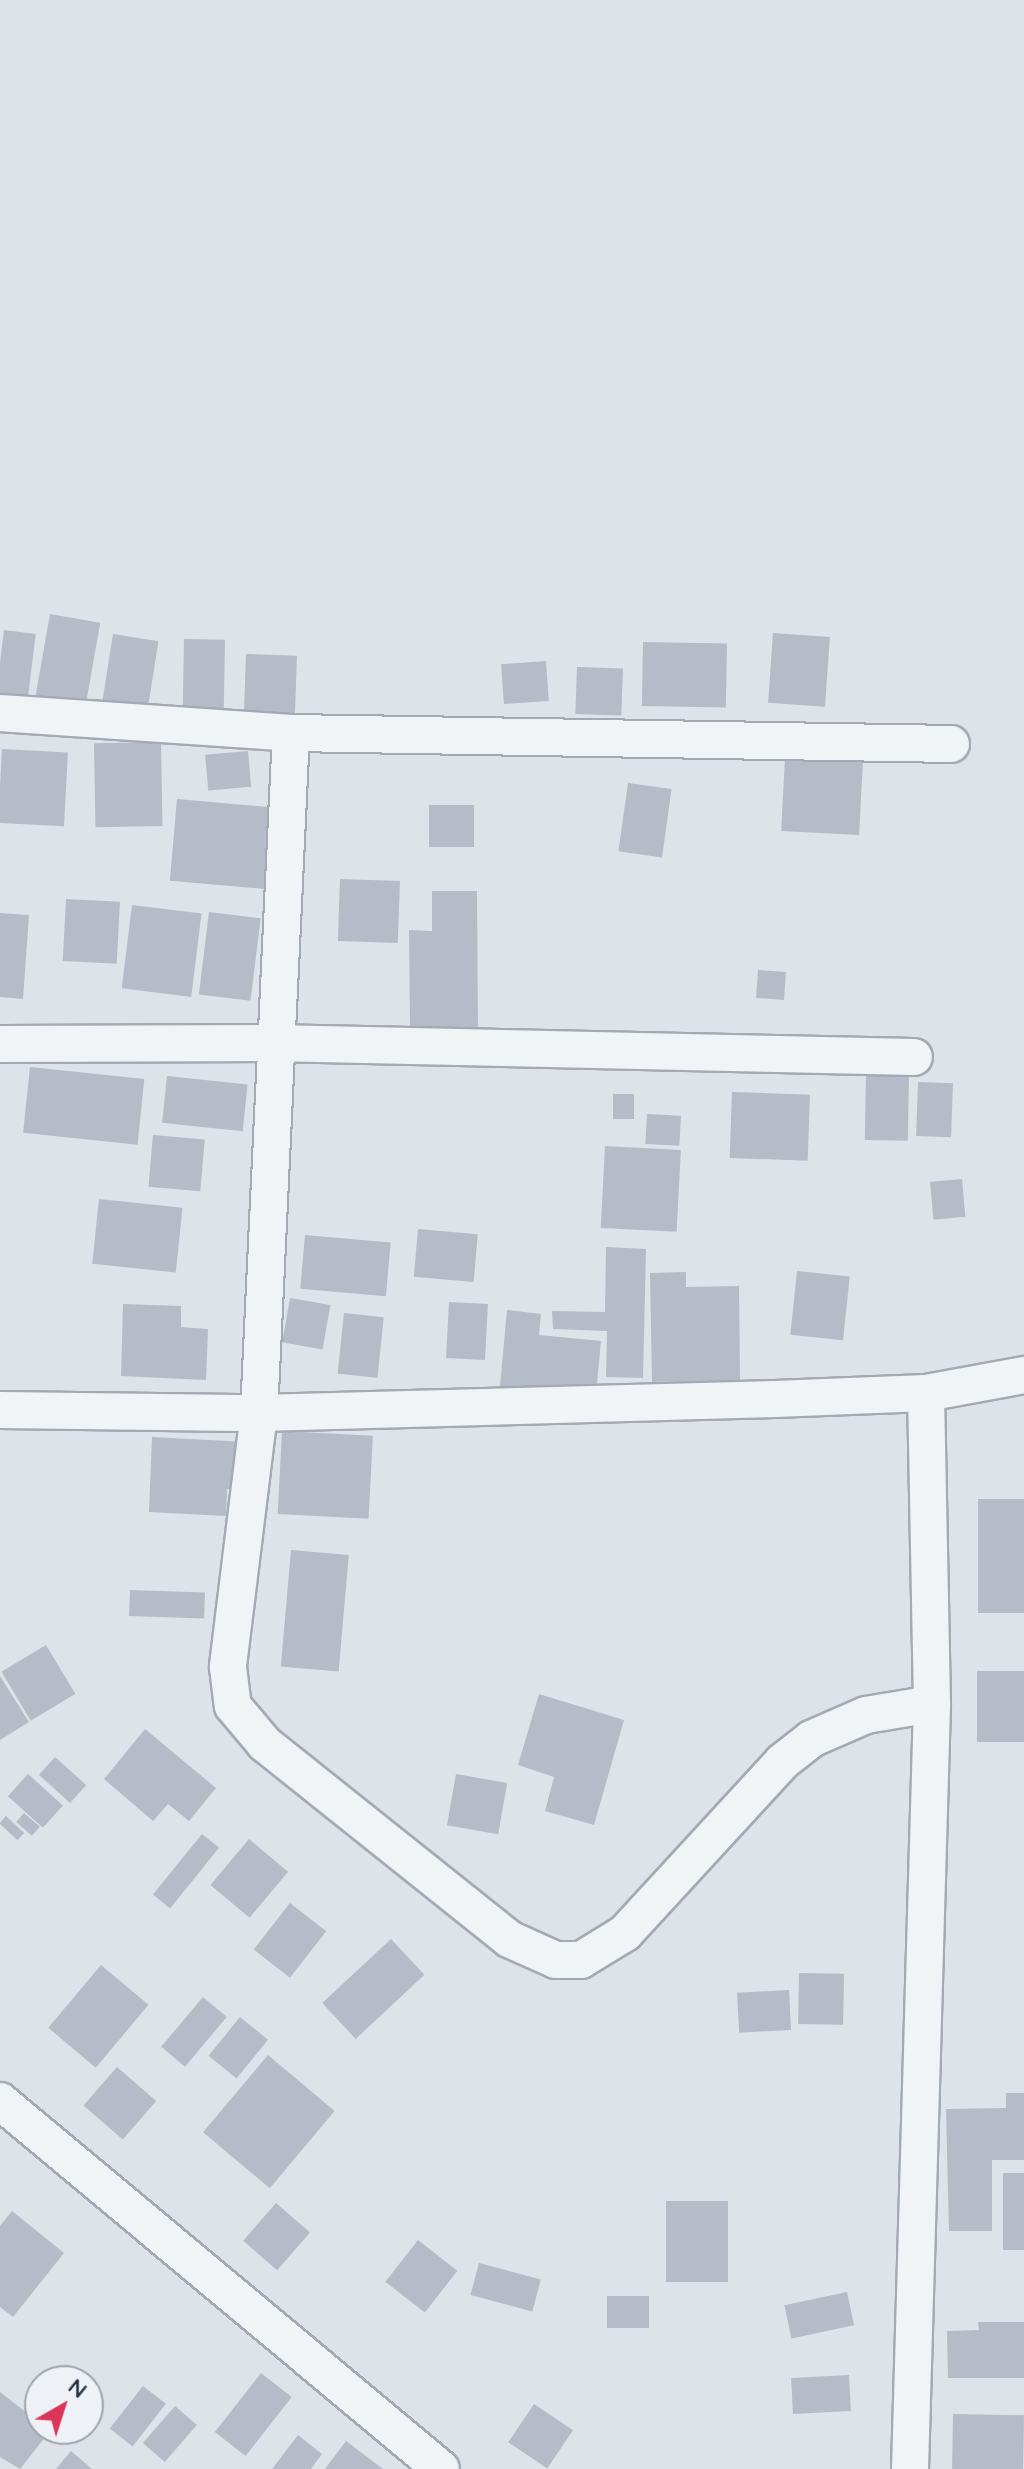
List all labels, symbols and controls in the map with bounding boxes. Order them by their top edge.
north arrow [24,2365,104,2445]
text: N [63,2372,93,2404]

